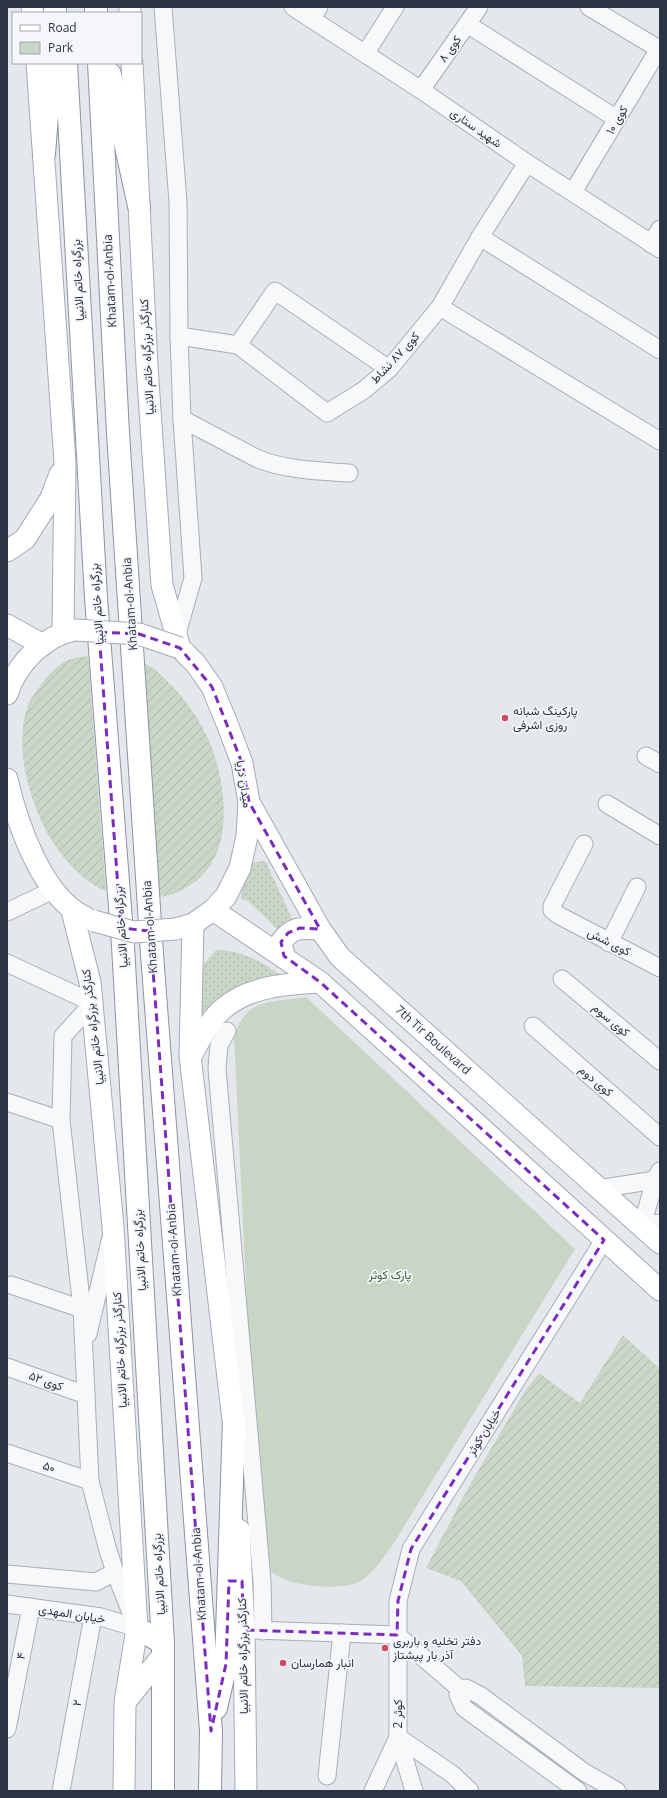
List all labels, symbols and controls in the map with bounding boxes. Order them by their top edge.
legend [12,12,142,64]
text: Road [48,19,77,36]
street label: کوی ۸ [434,32,465,66]
text: Park [48,39,74,56]
street label: کوی ۱۰ [601,102,632,137]
street label: شهید ستاری [447,104,505,151]
street label: Khatam-ol-Anbia [99,234,120,328]
street label: بزرگراه خاتم الانبیا [67,239,88,321]
street label: کنارگذر بزرگراه خاتم الانبیا [135,298,158,416]
street label: کوی ۸۷ نشاط [366,328,423,387]
street label: Khatam-ol-Anbia [118,557,141,651]
street label: بزرگراه خاتم الانبیا [85,563,108,645]
place label: پارکینگ شبانه روزی اشرفی [513,702,578,733]
marker: پارکینگ شبانه روزی اشرفی [500,713,510,723]
street label: میدان دریا [232,759,257,809]
street label: Khatam-ol-Anbia [138,880,161,974]
street label: بزرگراه خاتم الانبیا [109,886,132,968]
street label: کوی شش [585,923,634,960]
street label: کنارگذر بزرگراه خاتم الانبیا [77,968,108,1086]
street label: کوی سوم [589,999,634,1040]
street label: 7th Tir Boulevard [392,1001,475,1078]
street label: کوی دوم [575,1061,617,1100]
street label: Khatam-ol-Anbia [162,1203,185,1297]
street label: بزرگراه خاتم الانبیا [129,1209,150,1291]
park label: پارک کوثر [368,1266,411,1283]
street label: کنارگذر بزرگراه خاتم الانبیا [108,1291,131,1409]
street label: کوی ۵۲ [27,1366,66,1395]
street label: خیابان کوثر [462,1405,505,1459]
street label: ۵۰ [41,1457,58,1477]
street label: Khatam-ol-Anbia [187,1527,210,1621]
street label: بزرگراه خاتم الانبیا [148,1533,169,1615]
street label: کنارگذر بزرگراه خاتم الانبیا [233,1598,252,1714]
street label: خیابان المهدی [37,1600,107,1627]
place label: دفتر تخلیه و باربری آذر بار پیشتاز [392,1632,481,1663]
marker: دفتر تخلیه و باربری آذر بار پیشتاز [380,1643,390,1653]
street label: ۴ [12,1651,30,1661]
place label: انبار همارسان [291,1654,354,1671]
marker: انبار همارسان [278,1658,288,1668]
street label: ۲ [68,1698,85,1707]
street label: کوثر 2 [389,1700,406,1728]

